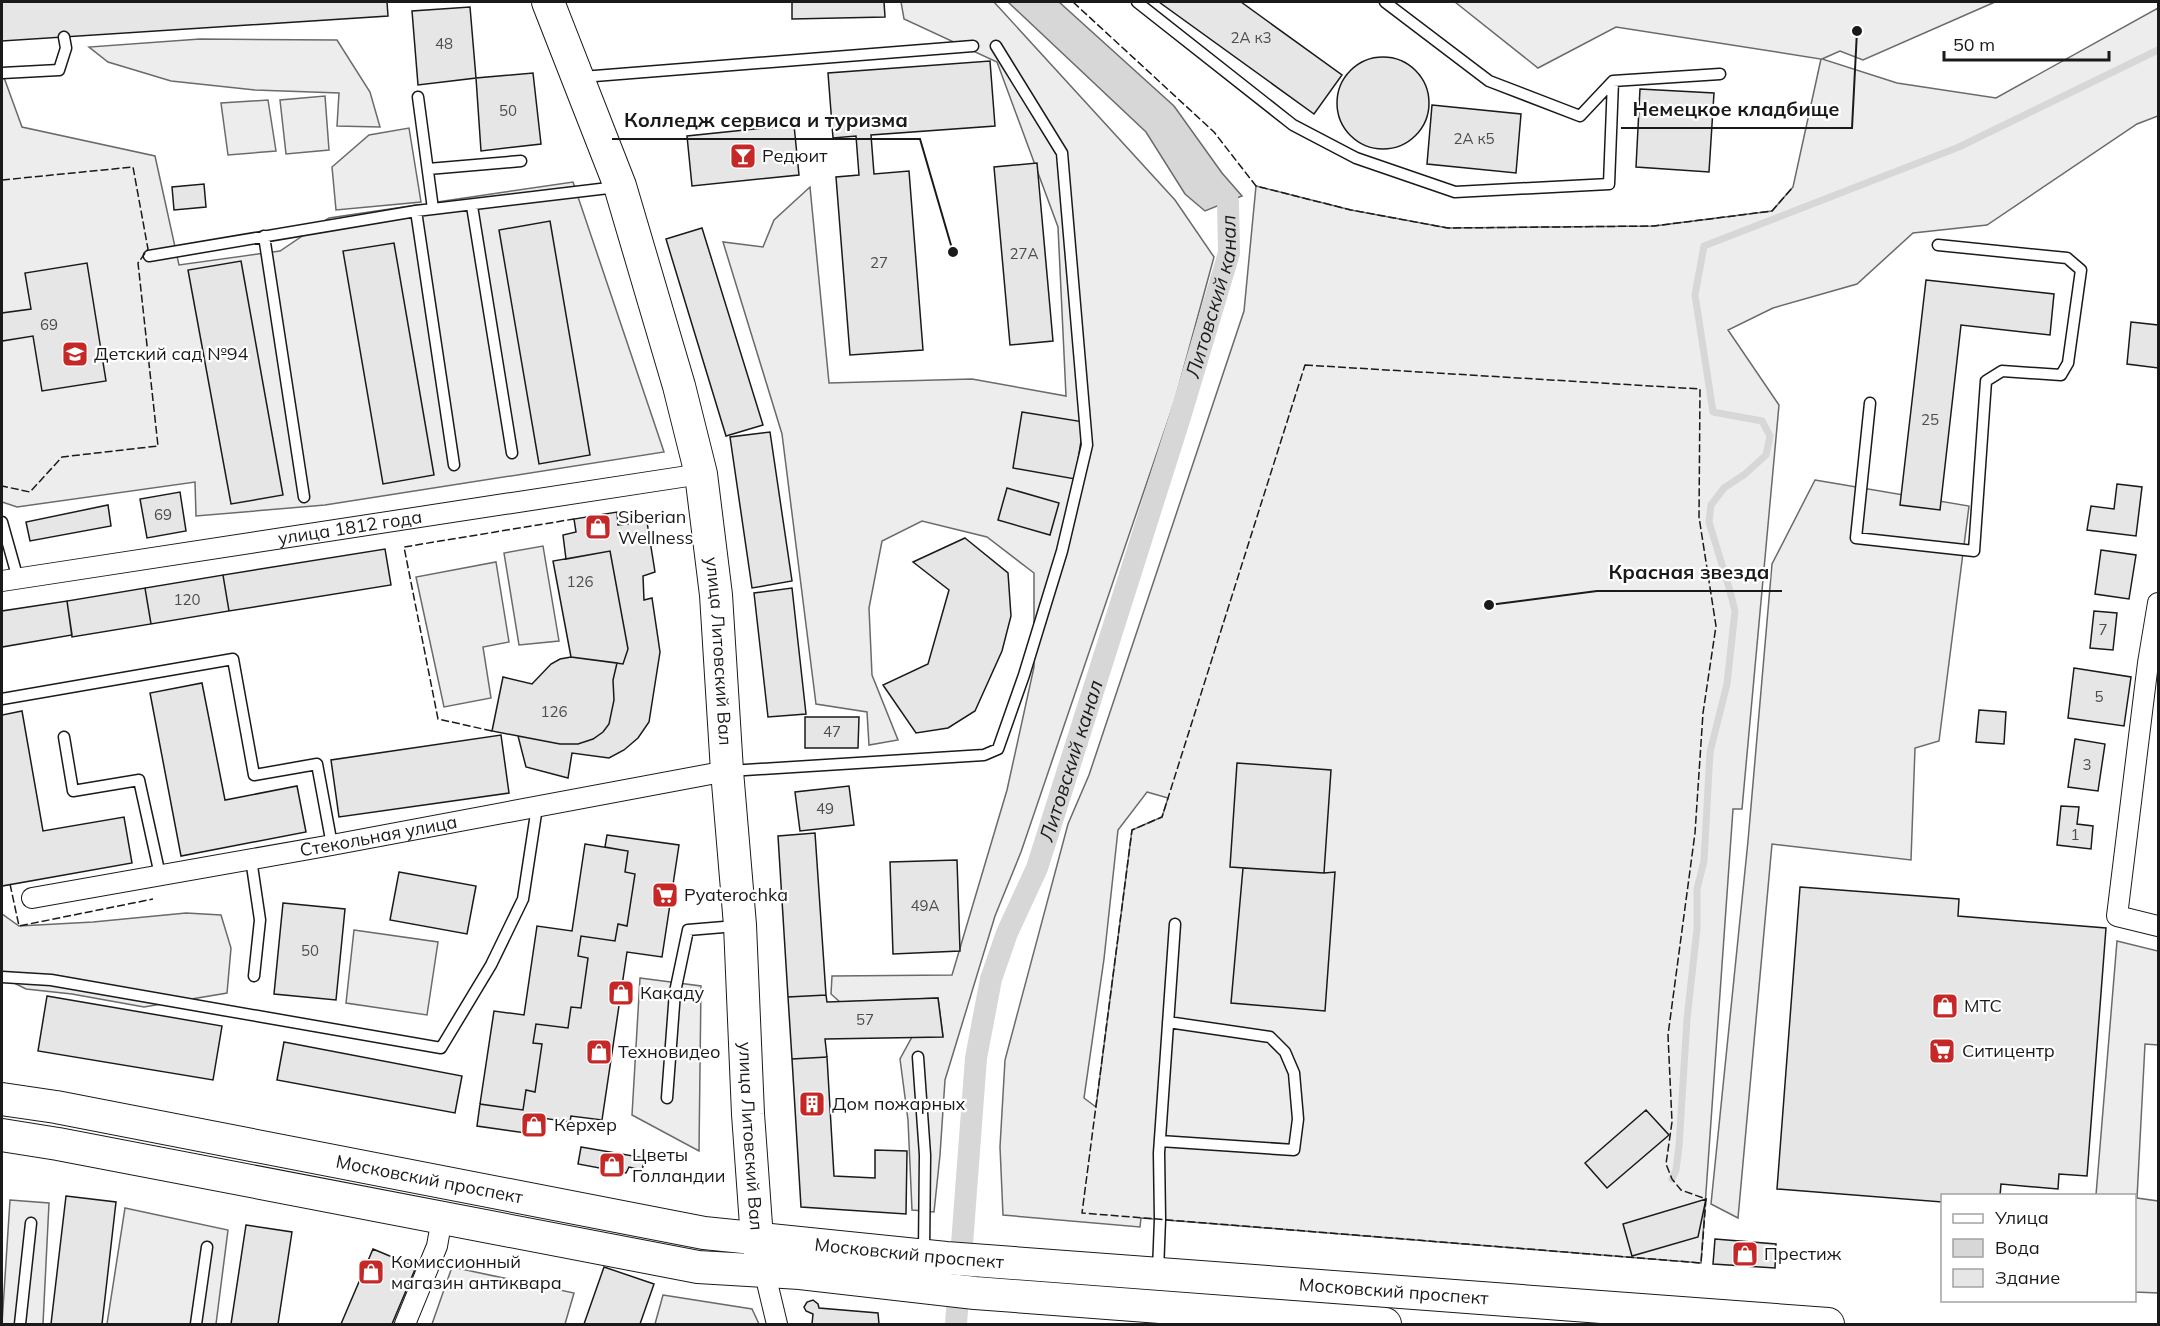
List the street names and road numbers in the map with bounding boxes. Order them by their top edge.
street label: улица 1812 года [276,505,424,550]
street label: улица Литовский Вал [700,556,737,746]
street label: Стекольная улица [298,810,459,861]
street label: улица Литовский Вал [734,1041,768,1231]
street label: Московский проспект [334,1150,526,1209]
street label: Московский проспект [814,1232,1006,1273]
street label: Московский проспект [1298,1272,1490,1310]

